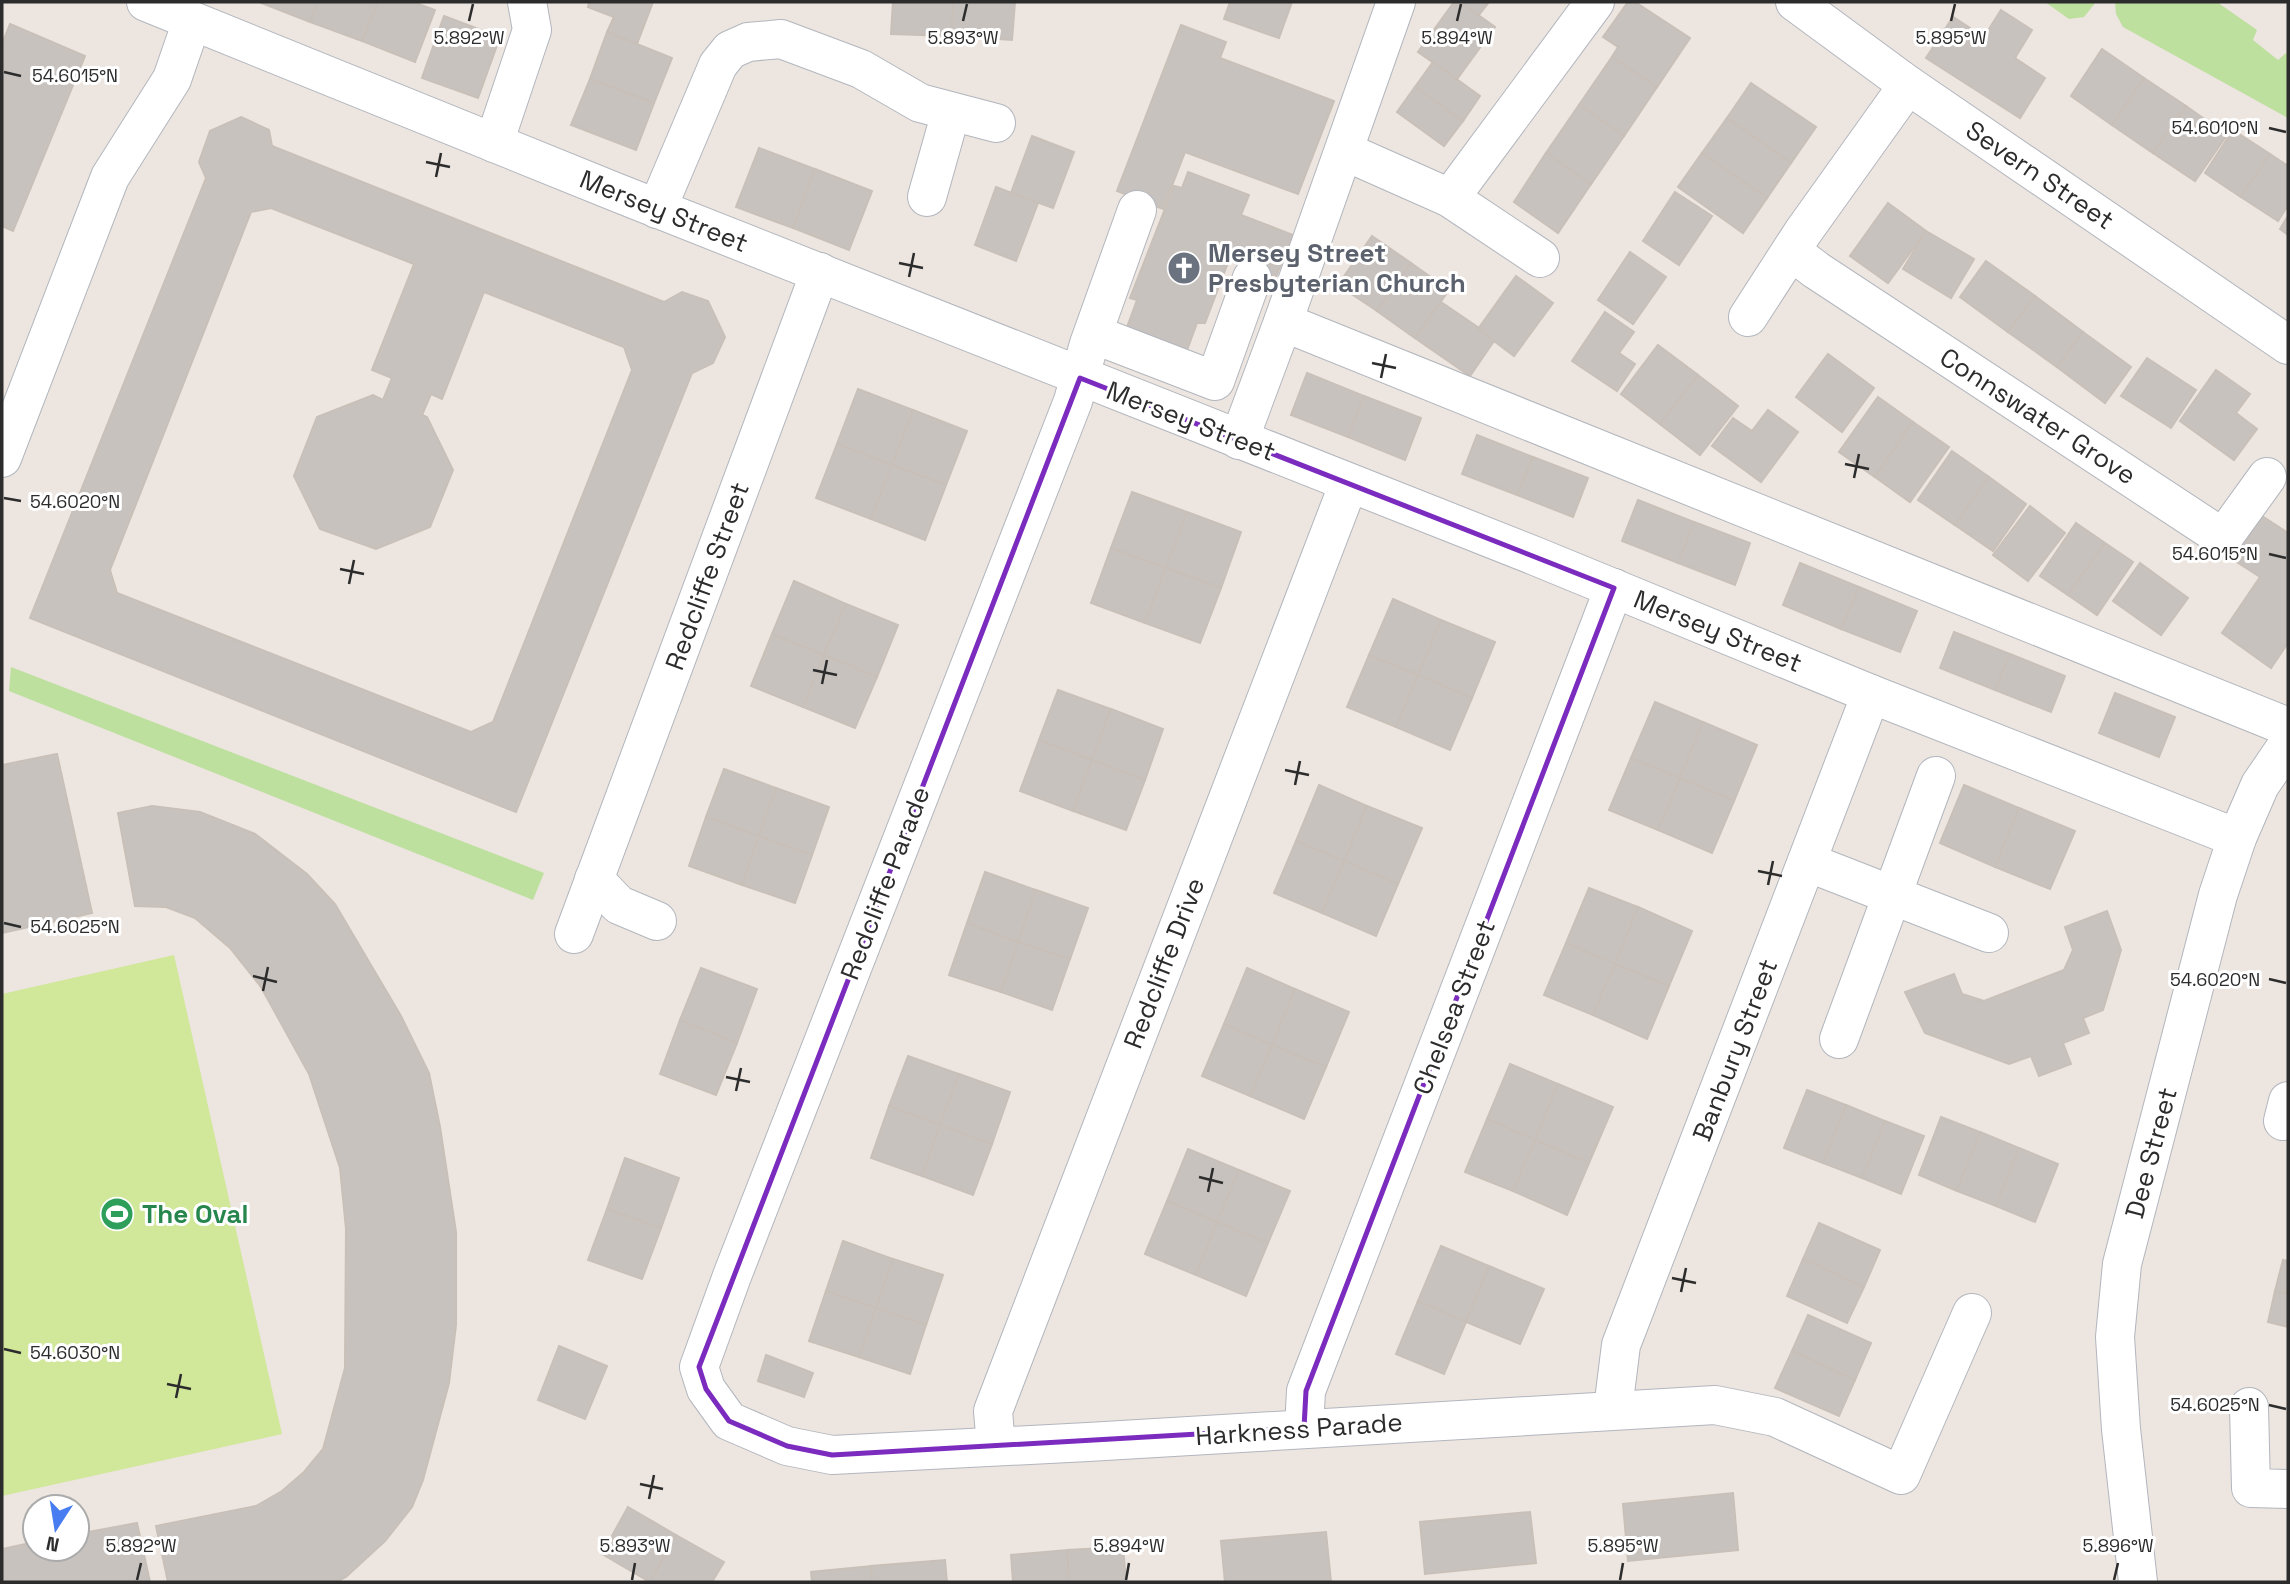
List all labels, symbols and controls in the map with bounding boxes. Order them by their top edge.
text: 5.892°W [433,26,505,49]
text: 5.893°W [927,26,999,49]
text: 5.894°W [1421,26,1493,49]
text: 5.895°W [1916,26,1987,49]
text: 54.6015°N [32,64,118,87]
street label: Severn Street [1959,113,2121,237]
text: 54.6010°N [2172,116,2258,139]
street label: Mersey Street [575,162,753,260]
place label: Mersey Street Presbyterian Church [1208,236,1466,300]
church icon: Mersey Street Presbyterian Church [1165,249,1203,287]
street label: Connswater Grove [1933,340,2143,492]
street label: Mersey Street [1102,373,1280,469]
street label: Redcliffe Street [657,477,757,675]
text: 54.6020°N [30,490,120,513]
text: 54.6015°N [2172,542,2258,565]
street label: Mersey Street [1629,582,1807,680]
street label: Redcliffe Parade [832,781,938,985]
street label: Redcliffe Drive [1116,873,1212,1053]
text: 54.6025°N [30,915,120,938]
street label: Chelsea Street [1405,915,1503,1099]
street label: Banbury Street [1685,954,1785,1146]
text: 54.6020°N [2170,968,2260,991]
street label: Dee Street [2117,1084,2185,1222]
sports icon: The Oval [98,1195,136,1233]
place label: The Oval [142,1197,248,1231]
text: 54.6030°N [30,1341,120,1364]
text: 54.6025°N [2170,1393,2260,1416]
street label: Harkness Parade [1194,1405,1404,1453]
north arrow [21,1493,91,1563]
text: N [44,1531,61,1558]
text: 5.892°W [105,1534,177,1557]
text: 5.893°W [599,1534,671,1557]
text: 5.894°W [1093,1534,1165,1557]
text: 5.895°W [1588,1534,1659,1557]
text: 5.896°W [2082,1534,2154,1557]

